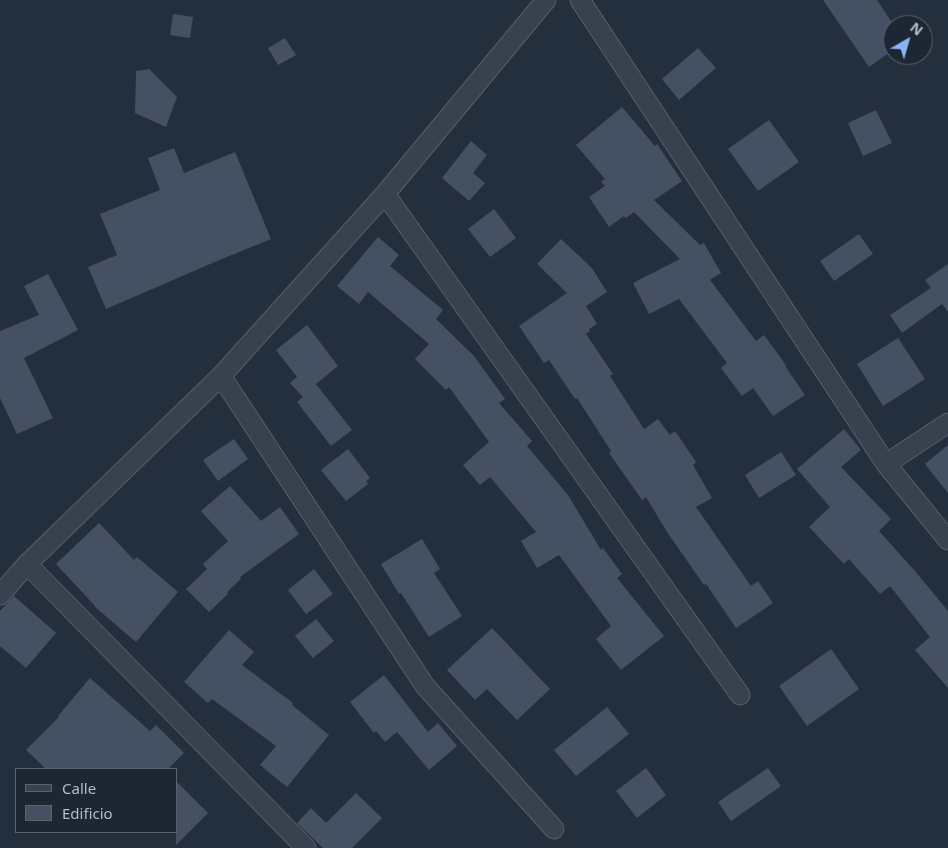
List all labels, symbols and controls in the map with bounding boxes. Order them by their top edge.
north arrow [883,15,933,65]
text: N [907,18,927,40]
legend [15,768,178,833]
text: Calle [62,778,96,798]
text: Edificio [62,803,113,823]

